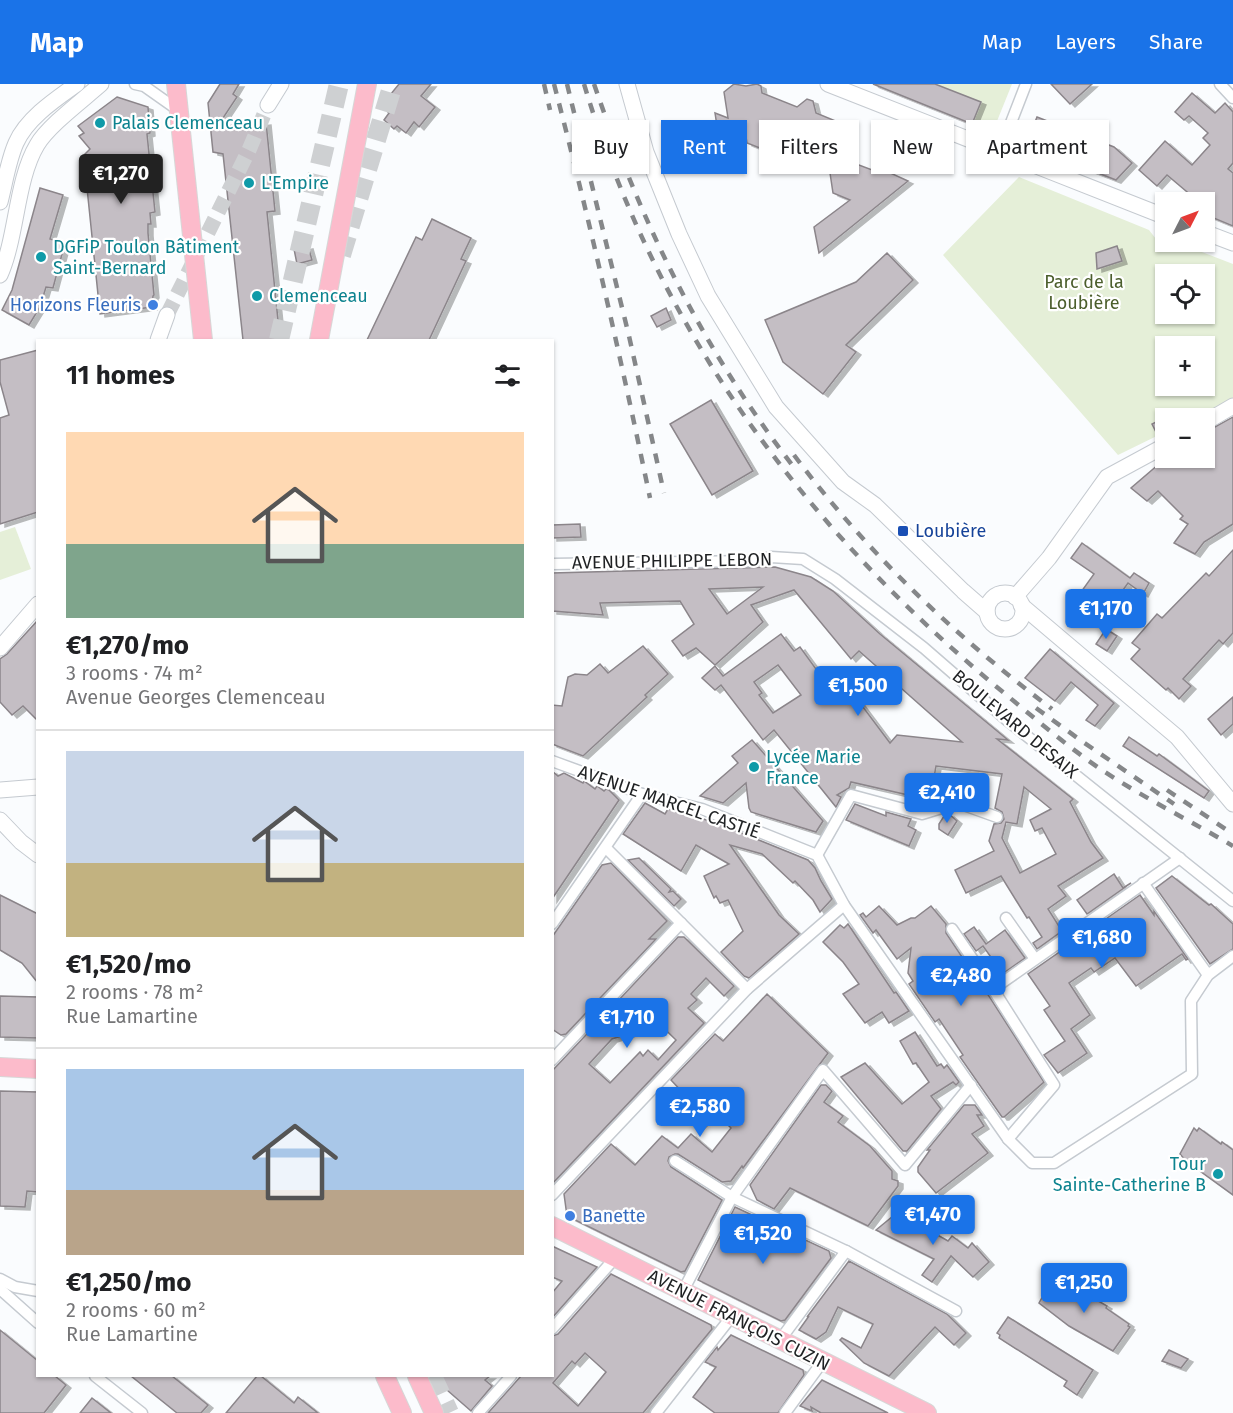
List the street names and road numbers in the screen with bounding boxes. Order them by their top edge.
street label: AVENUE PHILIPPE LEBON [572,548,772,574]
street label: BOULEVARD DESAIX [948,665,1083,783]
street label: AVENUE MARCEL CASTIÉ [575,760,763,843]
street label: AVENUE FRANÇOIS CUZIN [644,1264,834,1376]

